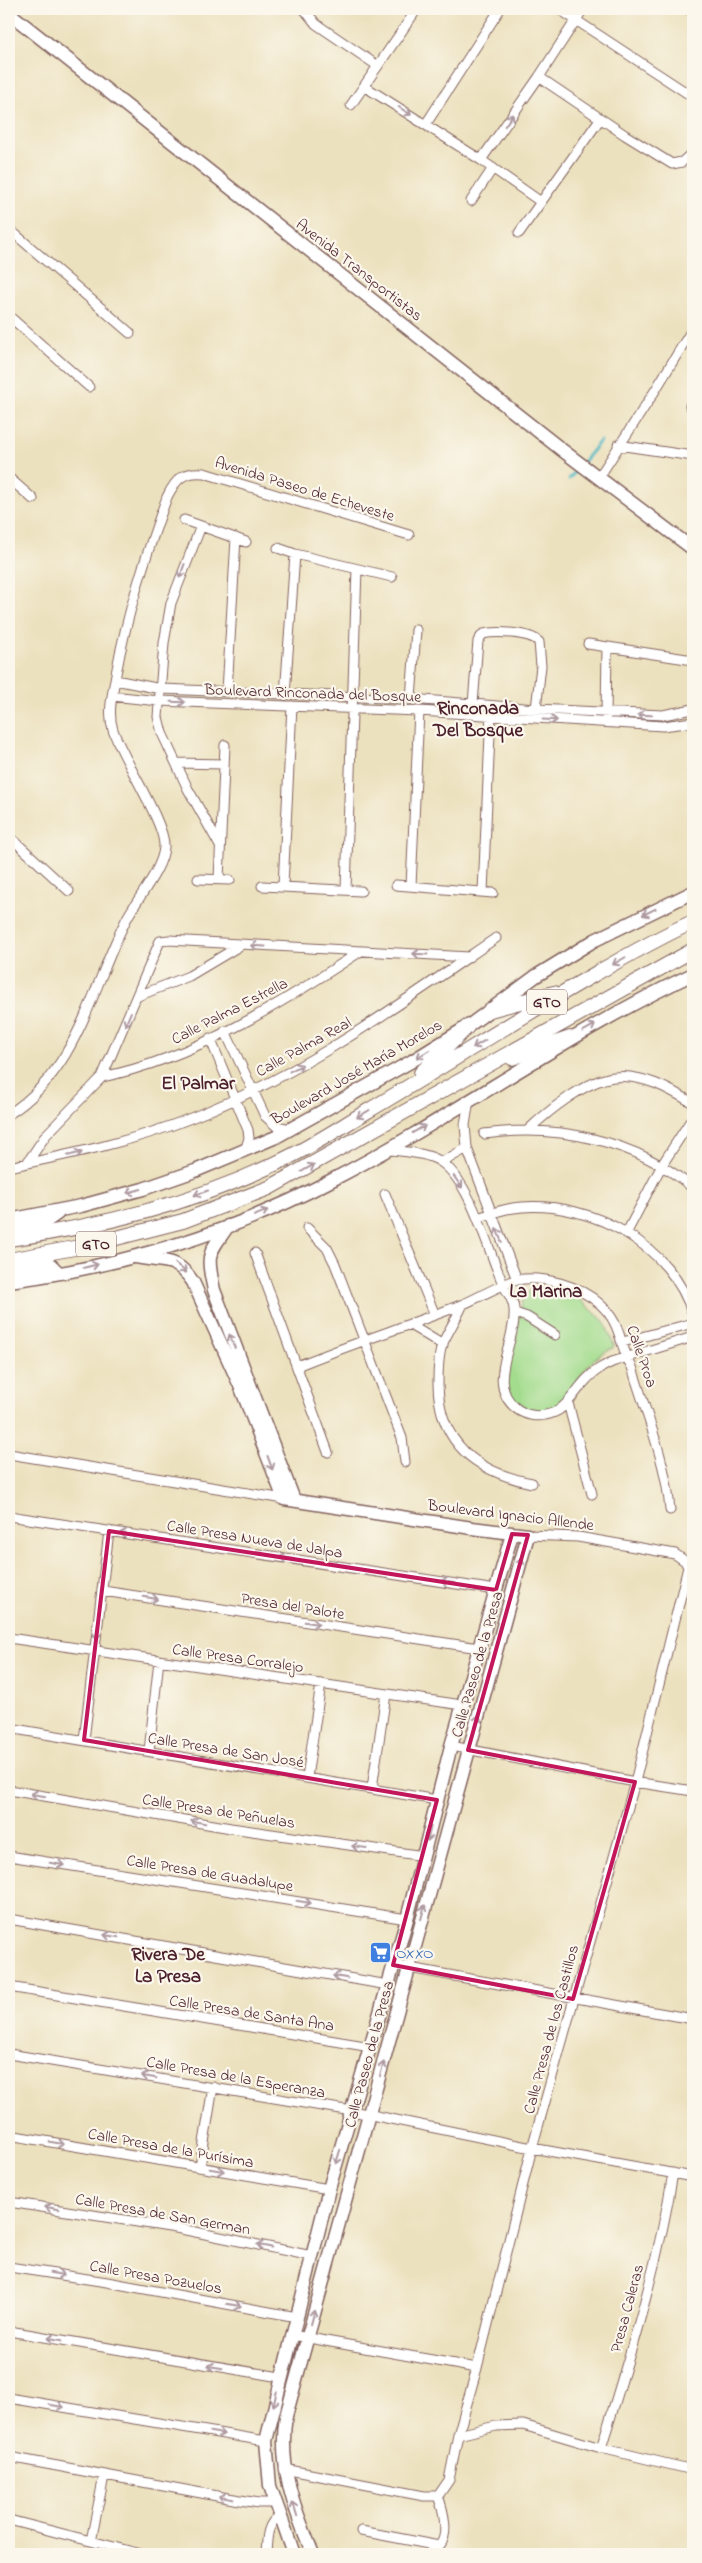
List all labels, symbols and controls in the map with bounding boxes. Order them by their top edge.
one-way arrow [398,107,412,117]
one-way arrow [504,113,514,127]
street label: Avenida Transportistas [290,213,427,328]
street label: Avenida Paseo de Echeveste [212,451,398,529]
one-way arrow [177,563,186,578]
street label: Boulevard Rinconada del Bosque [203,678,423,710]
district label: Rinconada Del Bosque [432,696,523,745]
one-way arrow [169,697,185,706]
one-way arrow [637,710,653,719]
one-way arrow [541,716,557,725]
one-way arrow [642,908,657,917]
one-way arrow [250,941,266,951]
one-way arrow [412,950,428,959]
one-way arrow [612,956,627,966]
street label: Calle Palma Estrella [167,972,292,1052]
road number: GTO [527,990,567,1014]
one-way arrow [123,1011,133,1026]
street label: Calle Palma Real [252,1011,356,1084]
street label: Boulevard José María Morelos [266,1014,447,1132]
one-way arrow [581,1023,596,1032]
one-way arrow [473,1039,487,1049]
one-way arrow [416,1049,430,1059]
one-way arrow [288,1063,303,1072]
district label: El Palmar [161,1071,236,1098]
one-way arrow [356,1110,370,1120]
one-way arrow [412,1124,426,1134]
one-way arrow [66,1149,82,1158]
one-way arrow [300,1163,315,1173]
one-way arrow [453,1175,463,1189]
one-way arrow [126,1187,142,1196]
one-way arrow [194,1189,210,1198]
one-way arrow [253,1208,268,1217]
one-way arrow [494,1228,503,1243]
road number: GTO [76,1232,116,1256]
one-way arrow [83,1261,99,1270]
one-way arrow [174,1263,187,1274]
district label: La Marina [510,1279,582,1306]
street label: Calle Proa [619,1322,663,1391]
one-way arrow [227,1334,237,1349]
one-way arrow [266,1455,275,1470]
street label: Boulevard Ignacio Allende [425,1494,596,1538]
street label: Calle Presa Nueva de Jalpa [165,1514,344,1566]
one-way arrow [119,1528,135,1538]
one-way arrow [280,1553,296,1563]
one-way arrow [516,1557,525,1573]
one-way arrow [440,1577,456,1587]
street label: Presa del Palote [239,1587,347,1627]
street label: Calle Paseo de la Presa [446,1589,510,1741]
one-way arrow [143,1594,159,1604]
one-way arrow [303,1618,319,1628]
one-way arrow [92,1623,102,1639]
street label: Calle Presa Corralejo [171,1638,305,1680]
one-way arrow [472,1714,482,1730]
street label: Calle Presa de San José [146,1727,306,1775]
street label: Calle Presa de Peñuelas [141,1788,297,1836]
one-way arrow [30,1789,46,1799]
one-way arrow [190,1817,206,1827]
one-way arrow [424,1825,434,1841]
one-way arrow [351,1841,367,1851]
street label: Calle Presa de Guadalupe [125,1849,296,1899]
one-way arrow [49,1859,65,1869]
one-way arrow [295,1898,311,1908]
one-way arrow [419,1904,429,1920]
one-way arrow [103,1931,119,1941]
supermarket icon: OXXO [368,1940,392,1964]
district label: Rivera De La Presa [131,1942,205,1991]
place label: OXXO [396,1942,434,1966]
street label: Calle Presa de los Castillos [518,1942,586,2117]
one-way arrow [332,1971,348,1981]
street label: Calle Paseo de la Presa [339,1978,401,2131]
street label: Calle Presa de Santa Ana [168,1989,336,2039]
street label: Calle Presa de la Esperanza [144,2050,327,2106]
one-way arrow [377,2061,387,2077]
one-way arrow [141,2071,157,2081]
street label: Calle Presa de la Purísima [86,2123,255,2175]
one-way arrow [48,2138,64,2148]
one-way arrow [333,2149,343,2165]
one-way arrow [209,2165,225,2175]
street label: Calle Presa de San German [73,2188,252,2242]
one-way arrow [45,2203,61,2213]
one-way arrow [256,2241,272,2251]
street label: Calle Presa Pozuelos [88,2255,224,2301]
street label: Presa Caleras [605,2262,651,2355]
one-way arrow [49,2269,65,2279]
one-way arrow [226,2301,242,2311]
one-way arrow [309,2309,318,2325]
one-way arrow [47,2333,63,2343]
one-way arrow [207,2361,223,2371]
one-way arrow [270,2391,279,2407]
one-way arrow [48,2402,64,2412]
one-way arrow [209,2429,225,2439]
one-way arrow [218,2492,234,2502]
one-way arrow [290,2501,300,2517]

